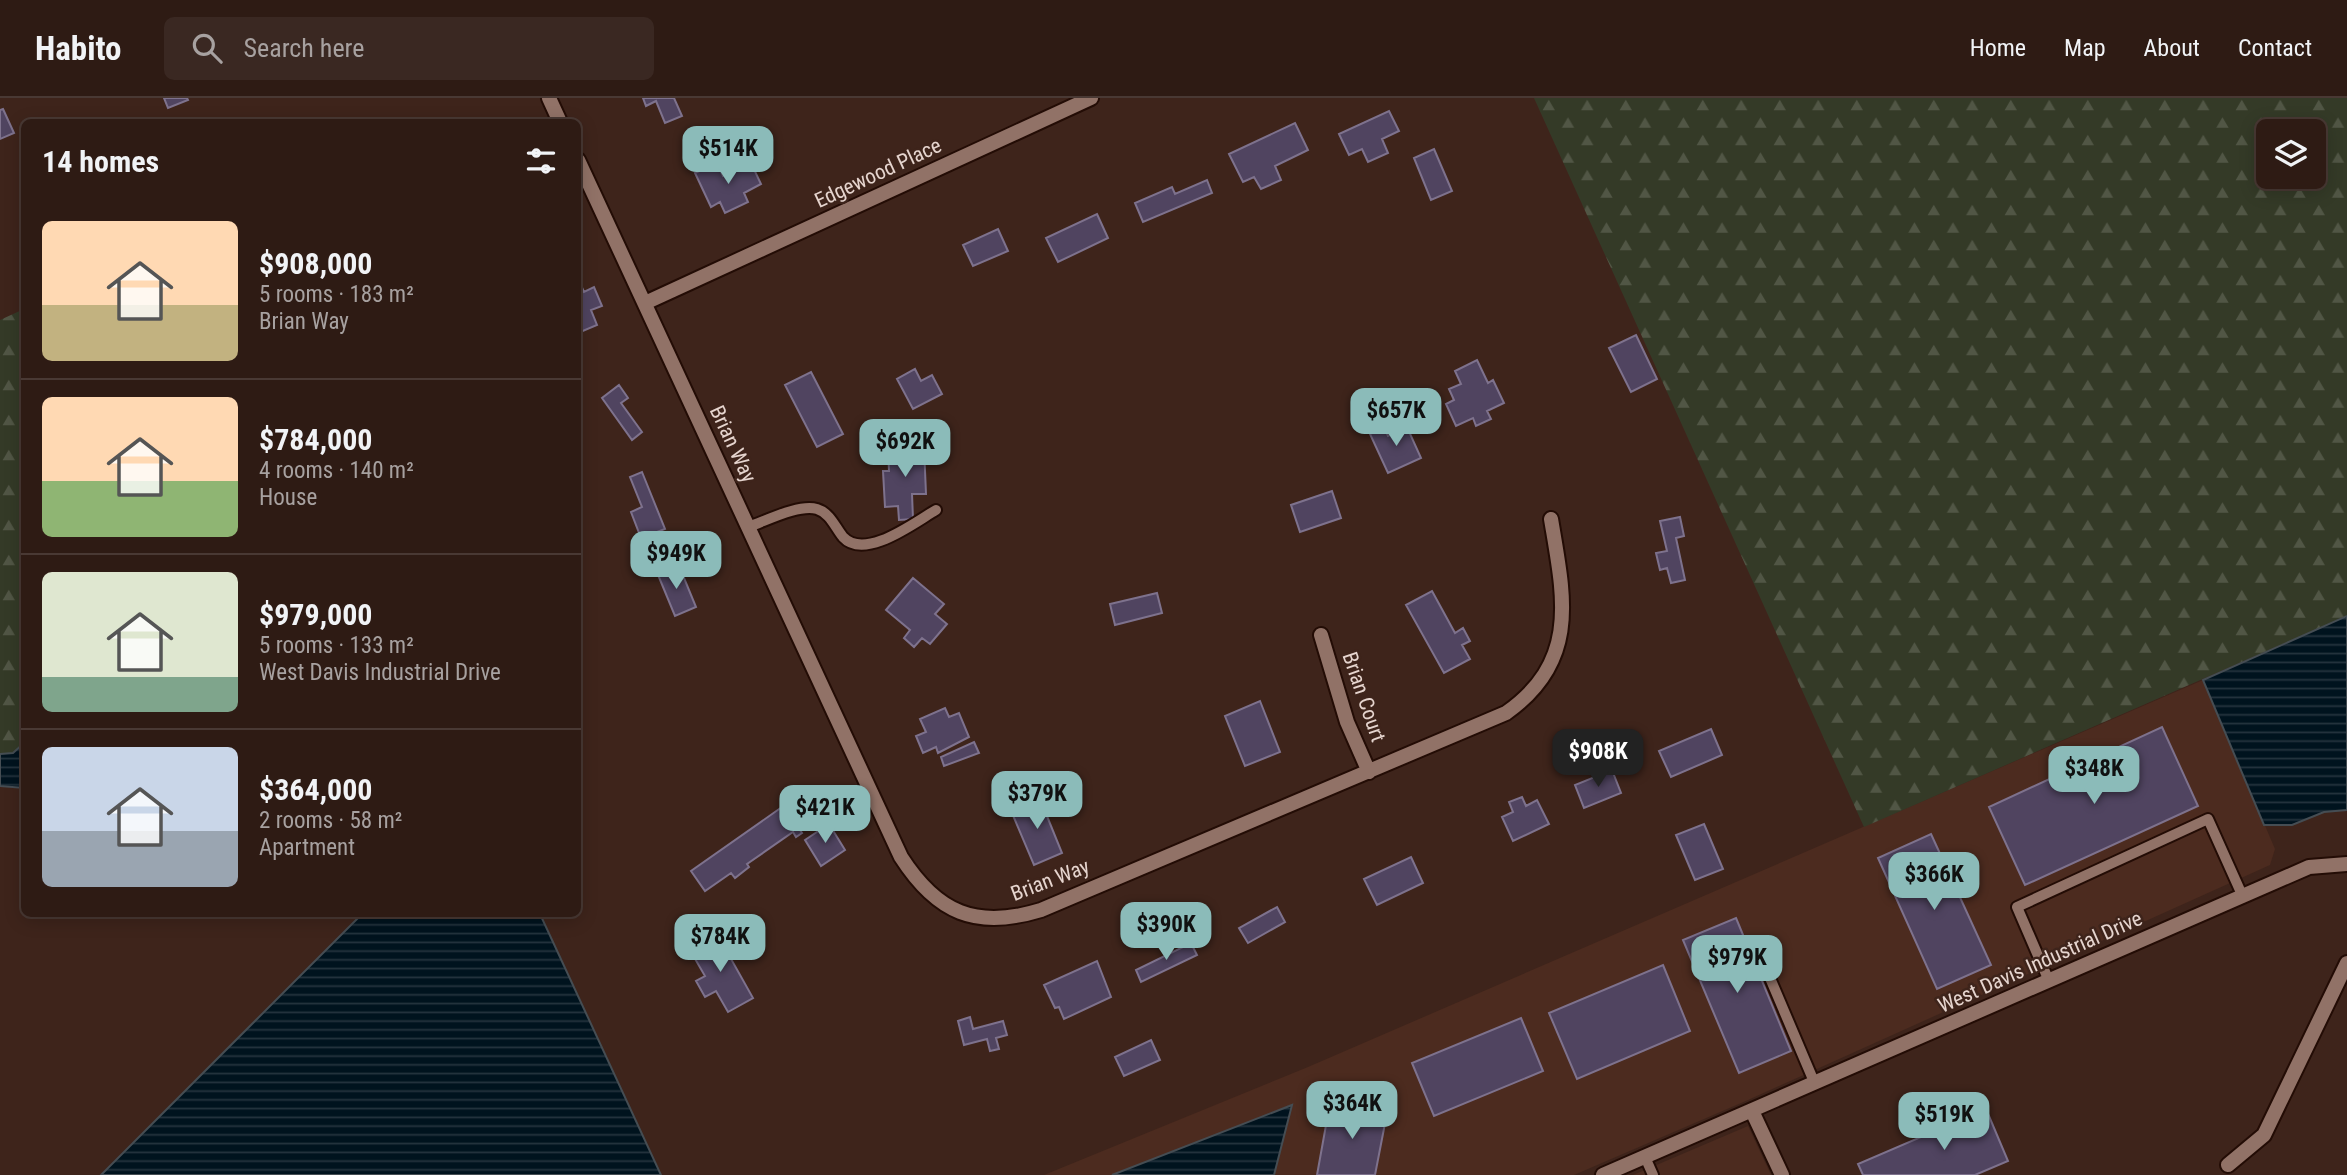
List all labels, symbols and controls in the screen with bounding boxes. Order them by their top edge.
search box [164,17,654,80]
text: Habito [35,29,122,68]
icon: search [188,29,226,67]
text: Search here [244,33,364,63]
text: Home [1970,34,2026,62]
text: Map [2064,34,2106,62]
text: About [2144,34,2200,62]
text: Contact [2238,34,2312,62]
map controls [2256,119,2326,189]
button: layers [2256,119,2326,189]
pin: $514K [679,126,777,186]
street label: Edgewood Place [811,133,945,213]
text: $514K [698,135,758,162]
icon: filters [522,142,560,180]
text: 14 homes [42,144,159,179]
text: $908,000 [259,246,372,281]
icon: home [98,249,182,333]
text: 5 rooms · 183 m² [259,281,414,308]
text: Brian Way [259,308,349,335]
pin: $657K [1347,388,1445,448]
text: $657K [1366,397,1426,424]
street label: Brian Way [705,402,761,486]
pin: $692K [856,420,954,479]
text: $784,000 [259,422,372,457]
icon: home [98,425,182,509]
text: $692K [875,428,935,455]
text: 4 rooms · 140 m² [259,457,414,484]
text: House [259,484,317,511]
pin: $949K [627,532,725,591]
text: $949K [646,540,706,567]
text: $979,000 [259,597,372,632]
icon: home [98,600,182,684]
text: 5 rooms · 133 m² [259,632,414,659]
street label: Brian Court [1337,649,1391,745]
text: West Davis Industrial Drive [259,659,501,686]
pin: $908K [1549,730,1647,789]
text: $908K [1568,738,1628,765]
pin: $348K [2045,746,2143,806]
text: $348K [2064,755,2124,782]
text: $364,000 [259,772,372,807]
pin: $379K [988,772,1086,831]
icon: home [98,775,182,859]
text: $379K [1007,780,1067,807]
pin: $421K [776,786,874,845]
text: $421K [795,794,855,821]
text: 2 rooms · 58 m² [259,807,402,834]
text: Apartment [259,834,355,861]
pin: $366K [1885,852,1983,912]
street label: Brian Way [1007,854,1093,906]
text: $366K [1904,861,1964,888]
pin: $390K [1117,902,1215,962]
street label: West Davis Industrial Drive [1934,906,2146,1018]
text: $390K [1136,911,1196,938]
pin: $784K [671,914,769,974]
text: $784K [690,923,750,950]
pin: $979K [1688,936,1786,995]
text: $979K [1707,944,1767,971]
pin: $364K [1303,1082,1401,1141]
text: $364K [1322,1090,1382,1117]
pin: $519K [1895,1093,1993,1152]
text: $519K [1914,1101,1974,1128]

